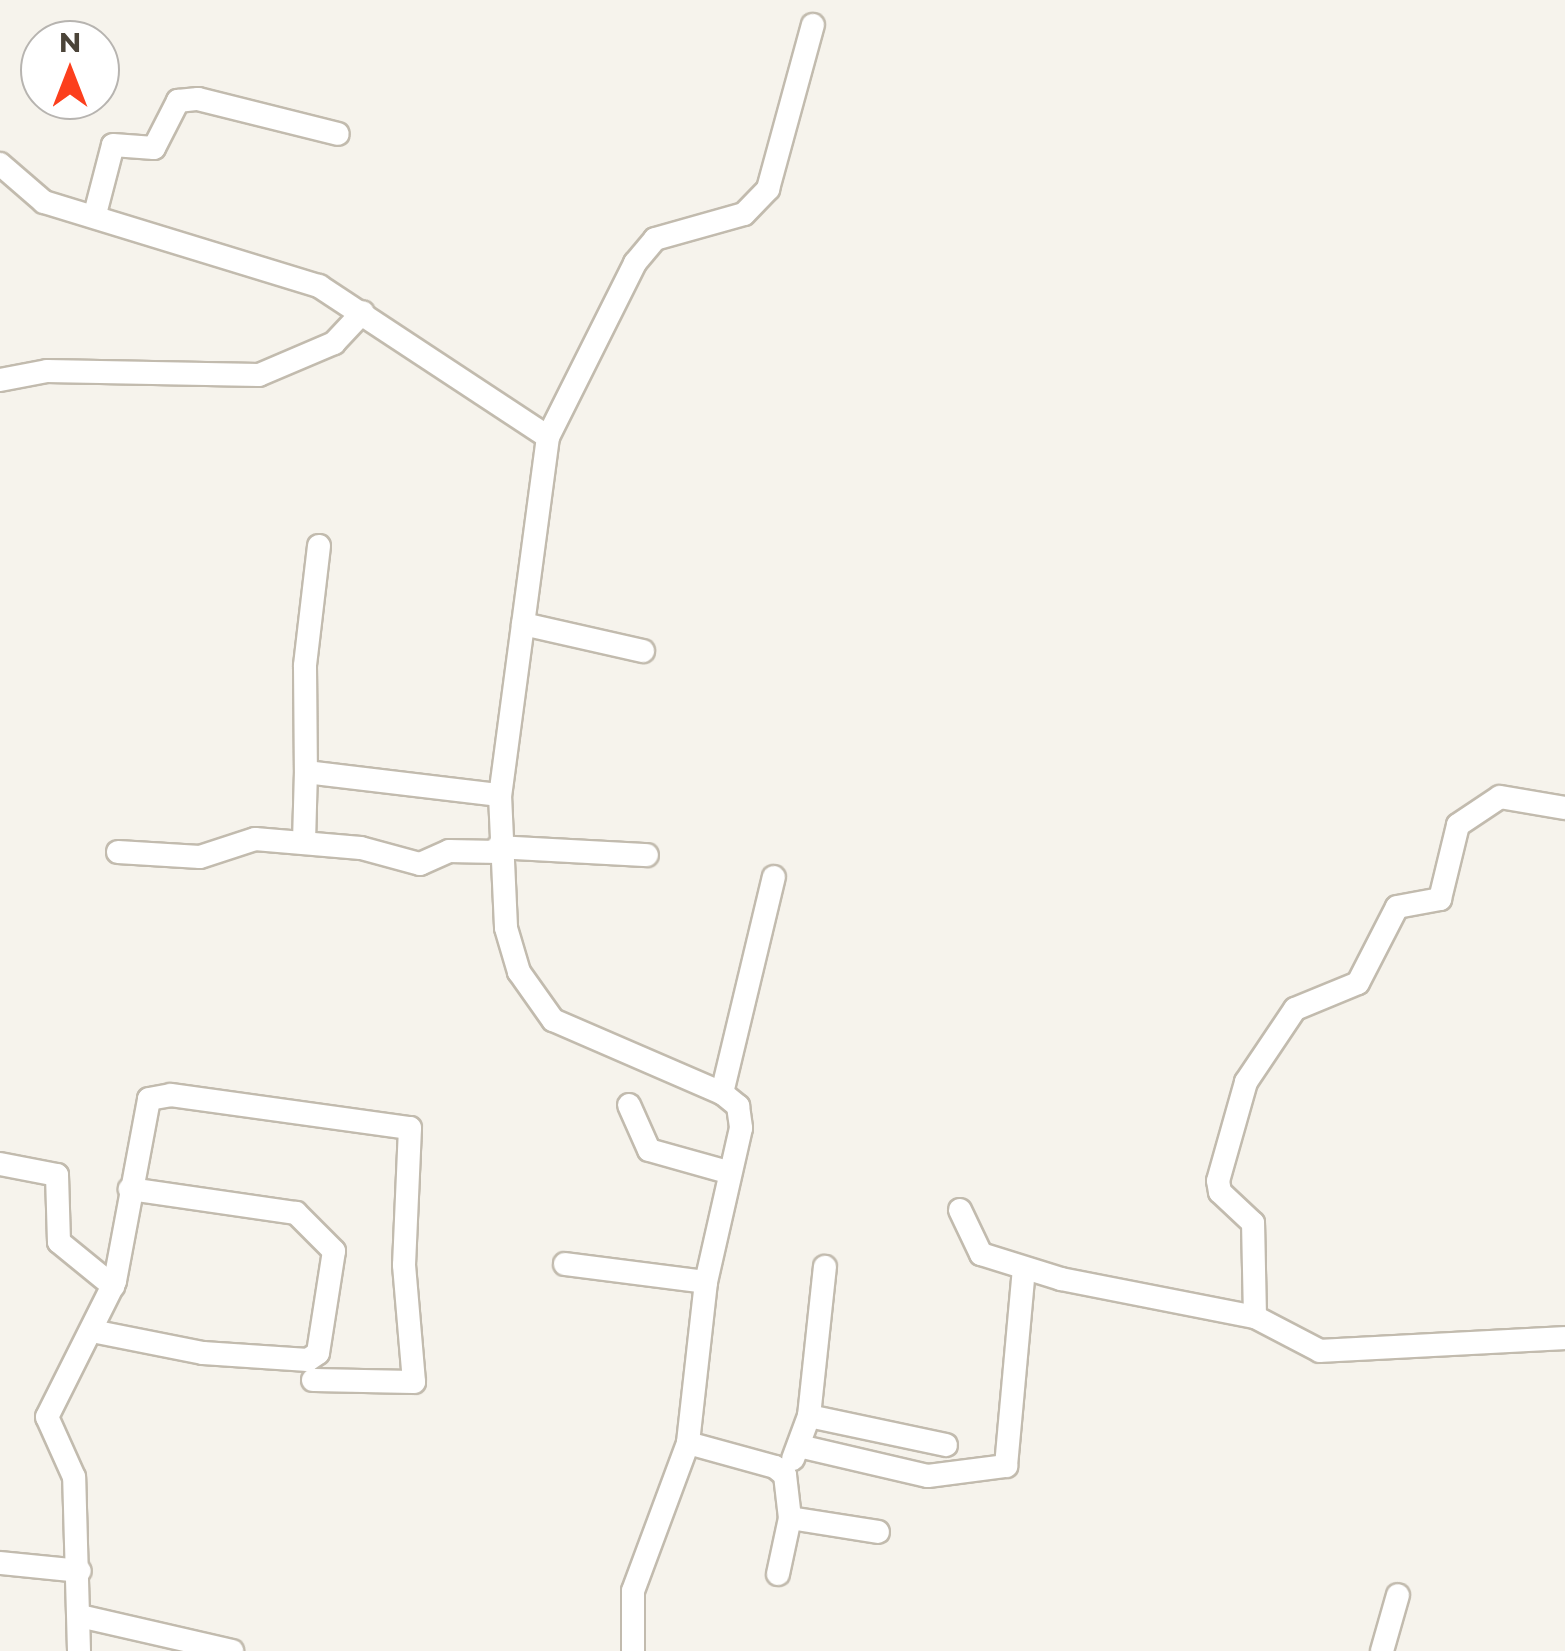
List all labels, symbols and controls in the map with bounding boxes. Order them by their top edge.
north arrow [20,20,120,120]
text: N [59,25,81,59]

